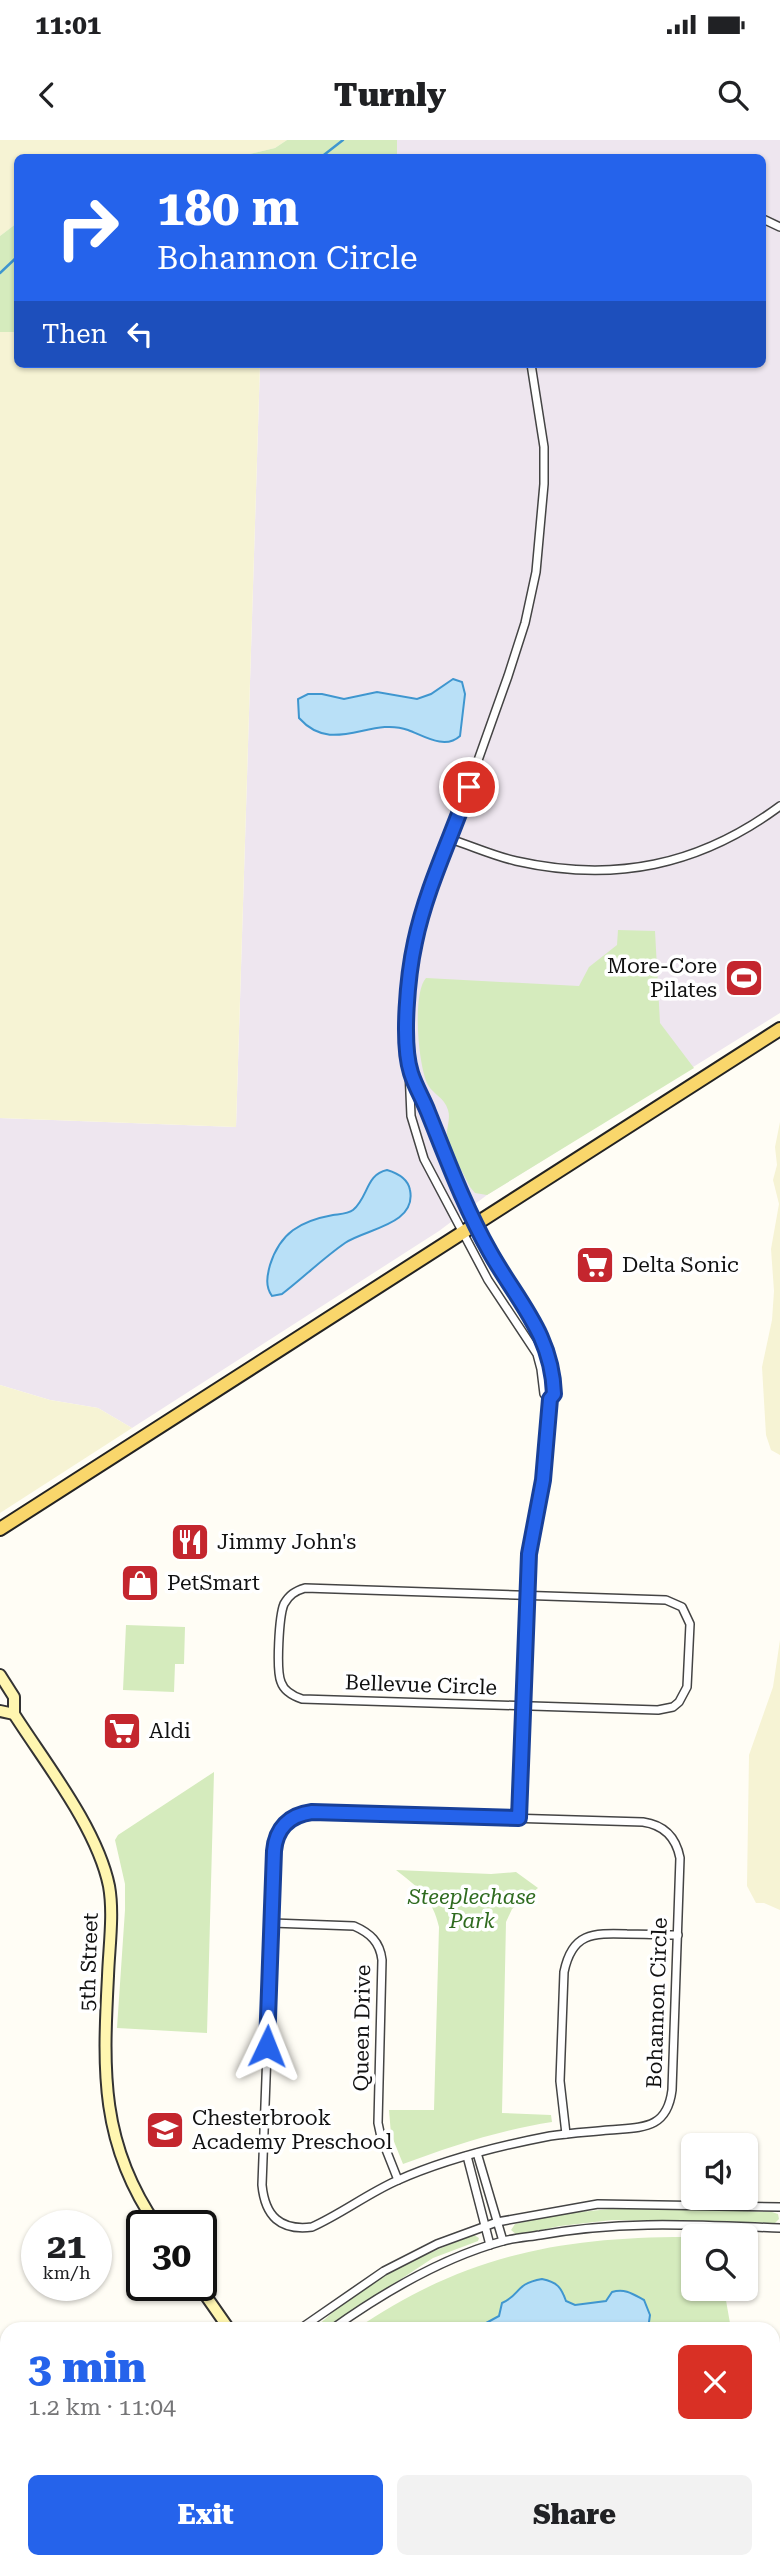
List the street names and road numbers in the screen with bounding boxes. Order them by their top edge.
street label: Bellevue Circle [345,1670,497,1700]
street label: 5th Street [75,1912,103,2012]
street label: Bohannon Circle [642,1917,672,2089]
street label: Queen Drive [349,1964,375,2092]

